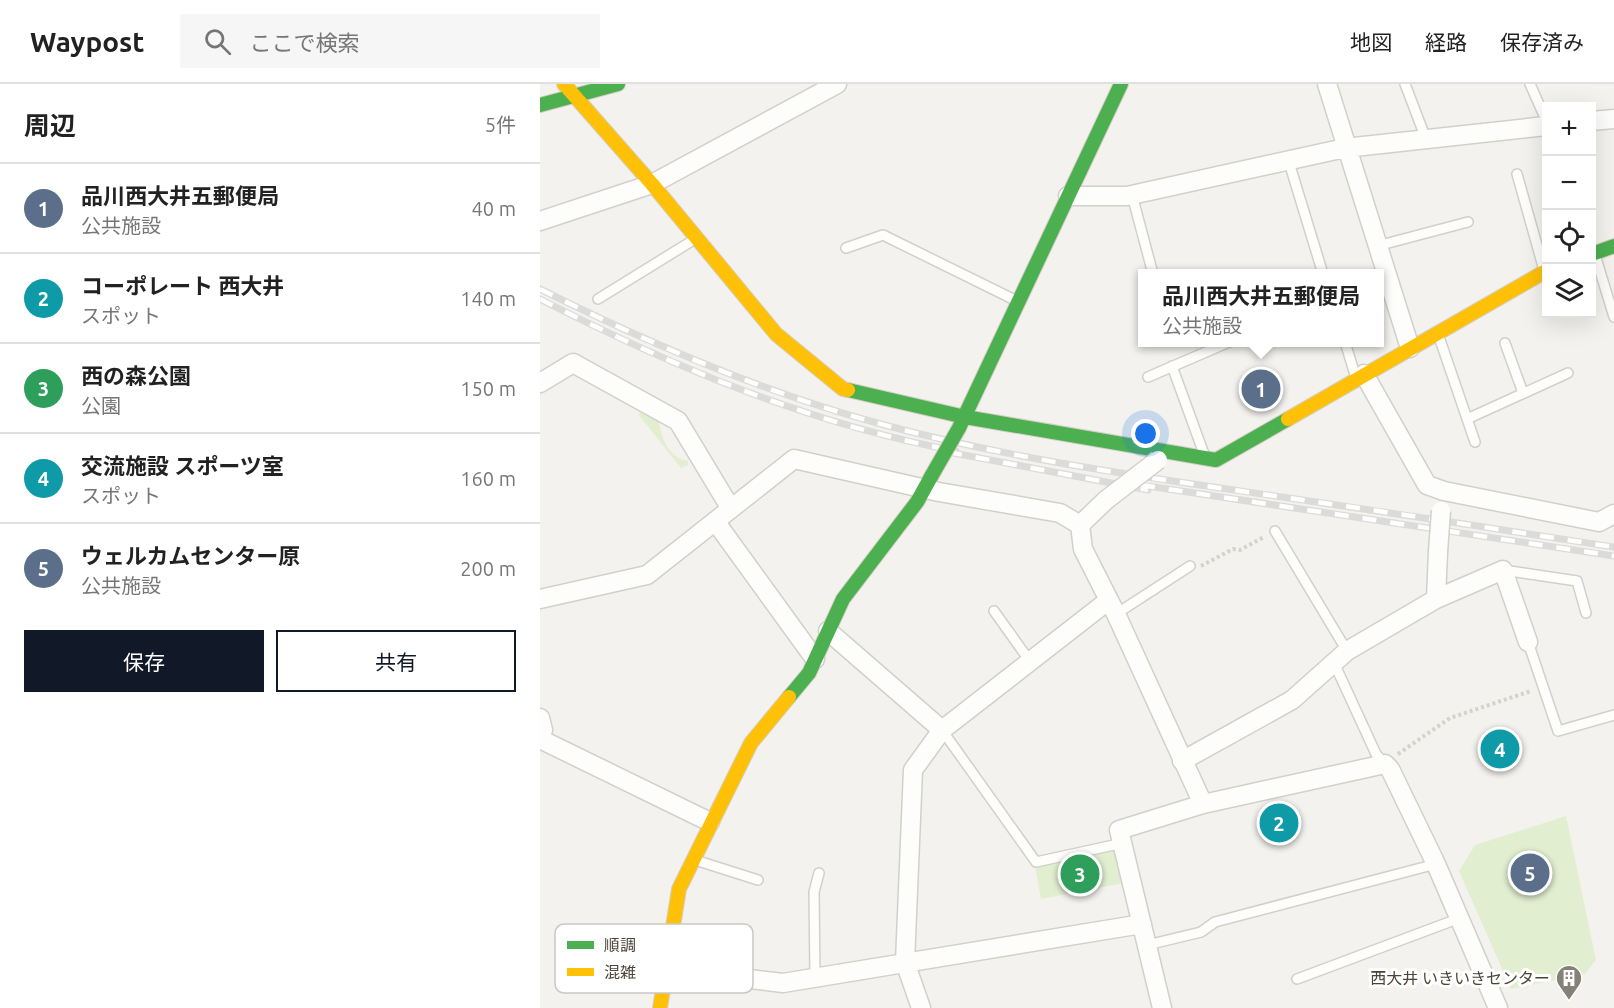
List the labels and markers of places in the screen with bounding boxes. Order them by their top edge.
pin: 1 [1242,366,1280,412]
pin: 4 [1480,726,1520,772]
pin: 2 [1260,800,1298,846]
pin: 5 [1510,850,1550,896]
pin: 3 [1060,852,1100,896]
building icon: 西大井 いきいきセンター [1554,963,1584,1001]
place label: 西大井 いきいきセンター [1370,969,1550,987]

